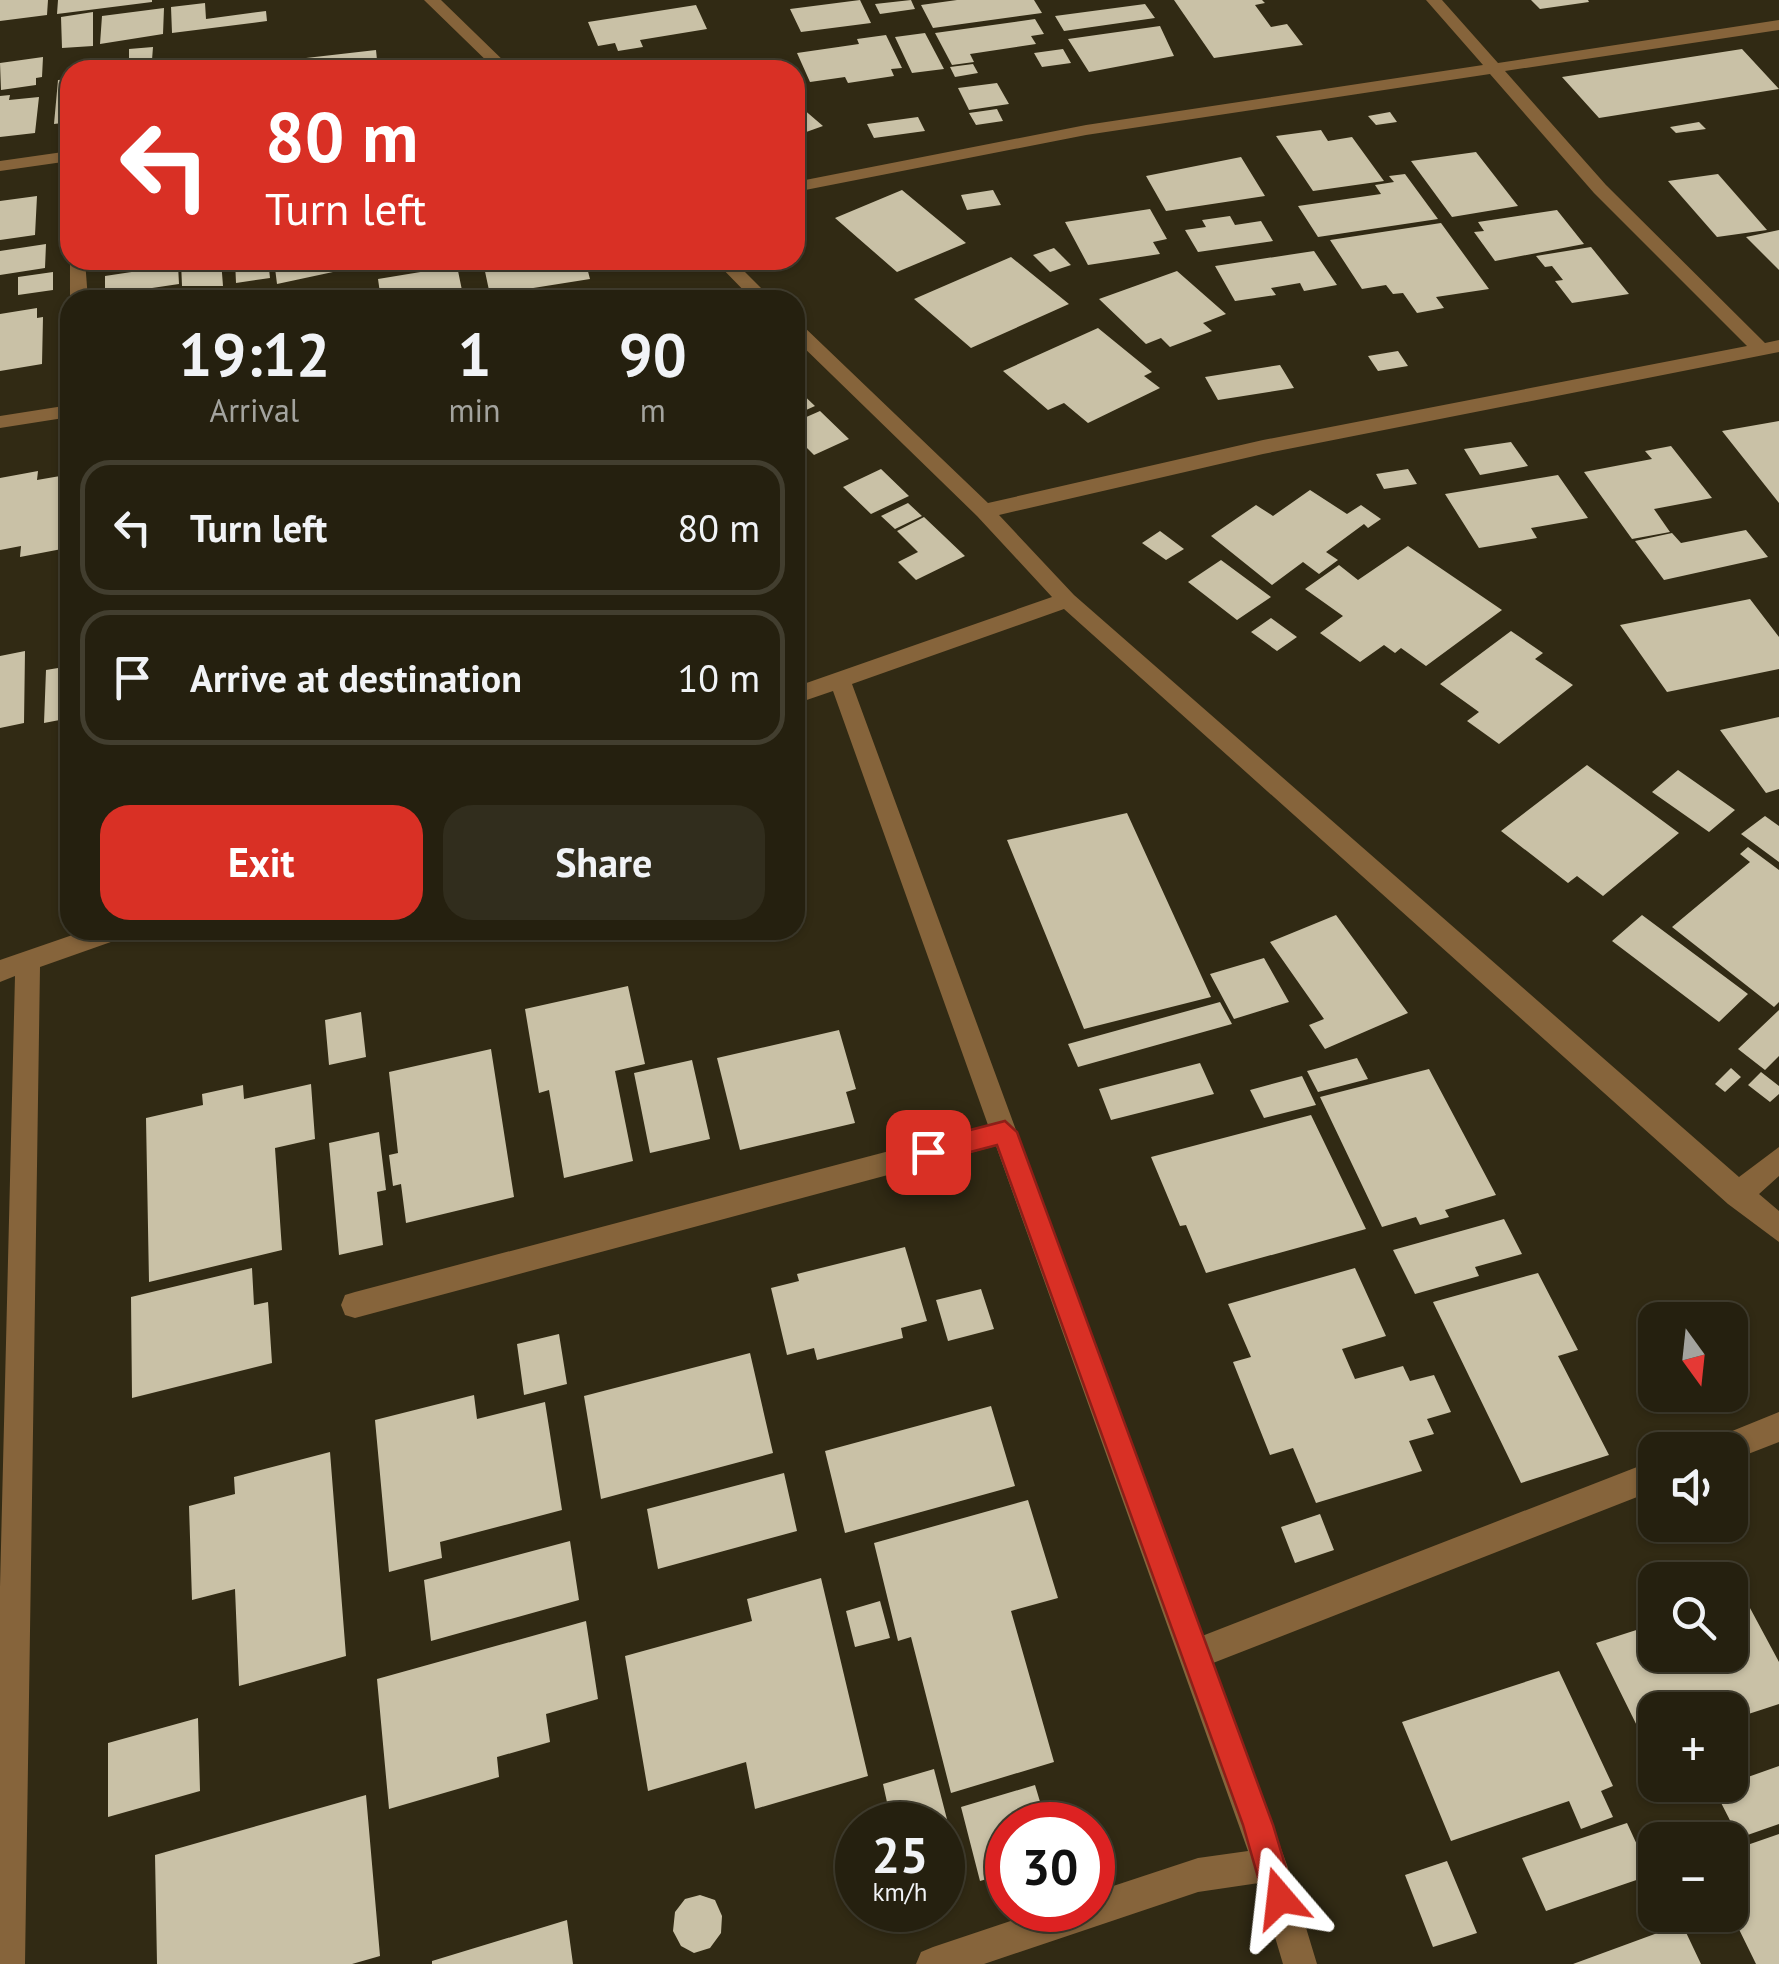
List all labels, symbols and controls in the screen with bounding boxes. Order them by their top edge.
text: 80 m [265,91,418,181]
icon: left [100,100,230,230]
text: Turn left [265,179,426,237]
text: 19:12 [178,315,330,393]
text: 1 [458,315,492,393]
text: 90 [619,315,687,393]
text: Arrival [209,389,299,431]
text: min [449,389,501,431]
text: m [640,389,666,431]
icon: left [105,500,160,555]
text: Turn left [190,503,327,552]
text: 80 m [678,503,760,552]
icon: arrive [105,650,160,705]
text: Arrive at destination [190,653,522,702]
text: 10 m [678,653,760,702]
button: Exit [100,805,423,920]
button: Share [443,805,765,920]
pin [886,1110,971,1195]
icon: arrive [901,1125,956,1180]
north arrow [1638,1302,1748,1412]
map controls [1638,1302,1748,1932]
button: sound [1638,1432,1748,1542]
button: search [1638,1562,1748,1672]
button: + [1638,1692,1748,1802]
speed limit sign: 30 [985,1802,1115,1932]
text: 25 [872,1822,928,1887]
button: − [1638,1822,1748,1932]
position arrow [1228,1846,1332,1950]
text: km/h [873,1876,927,1908]

